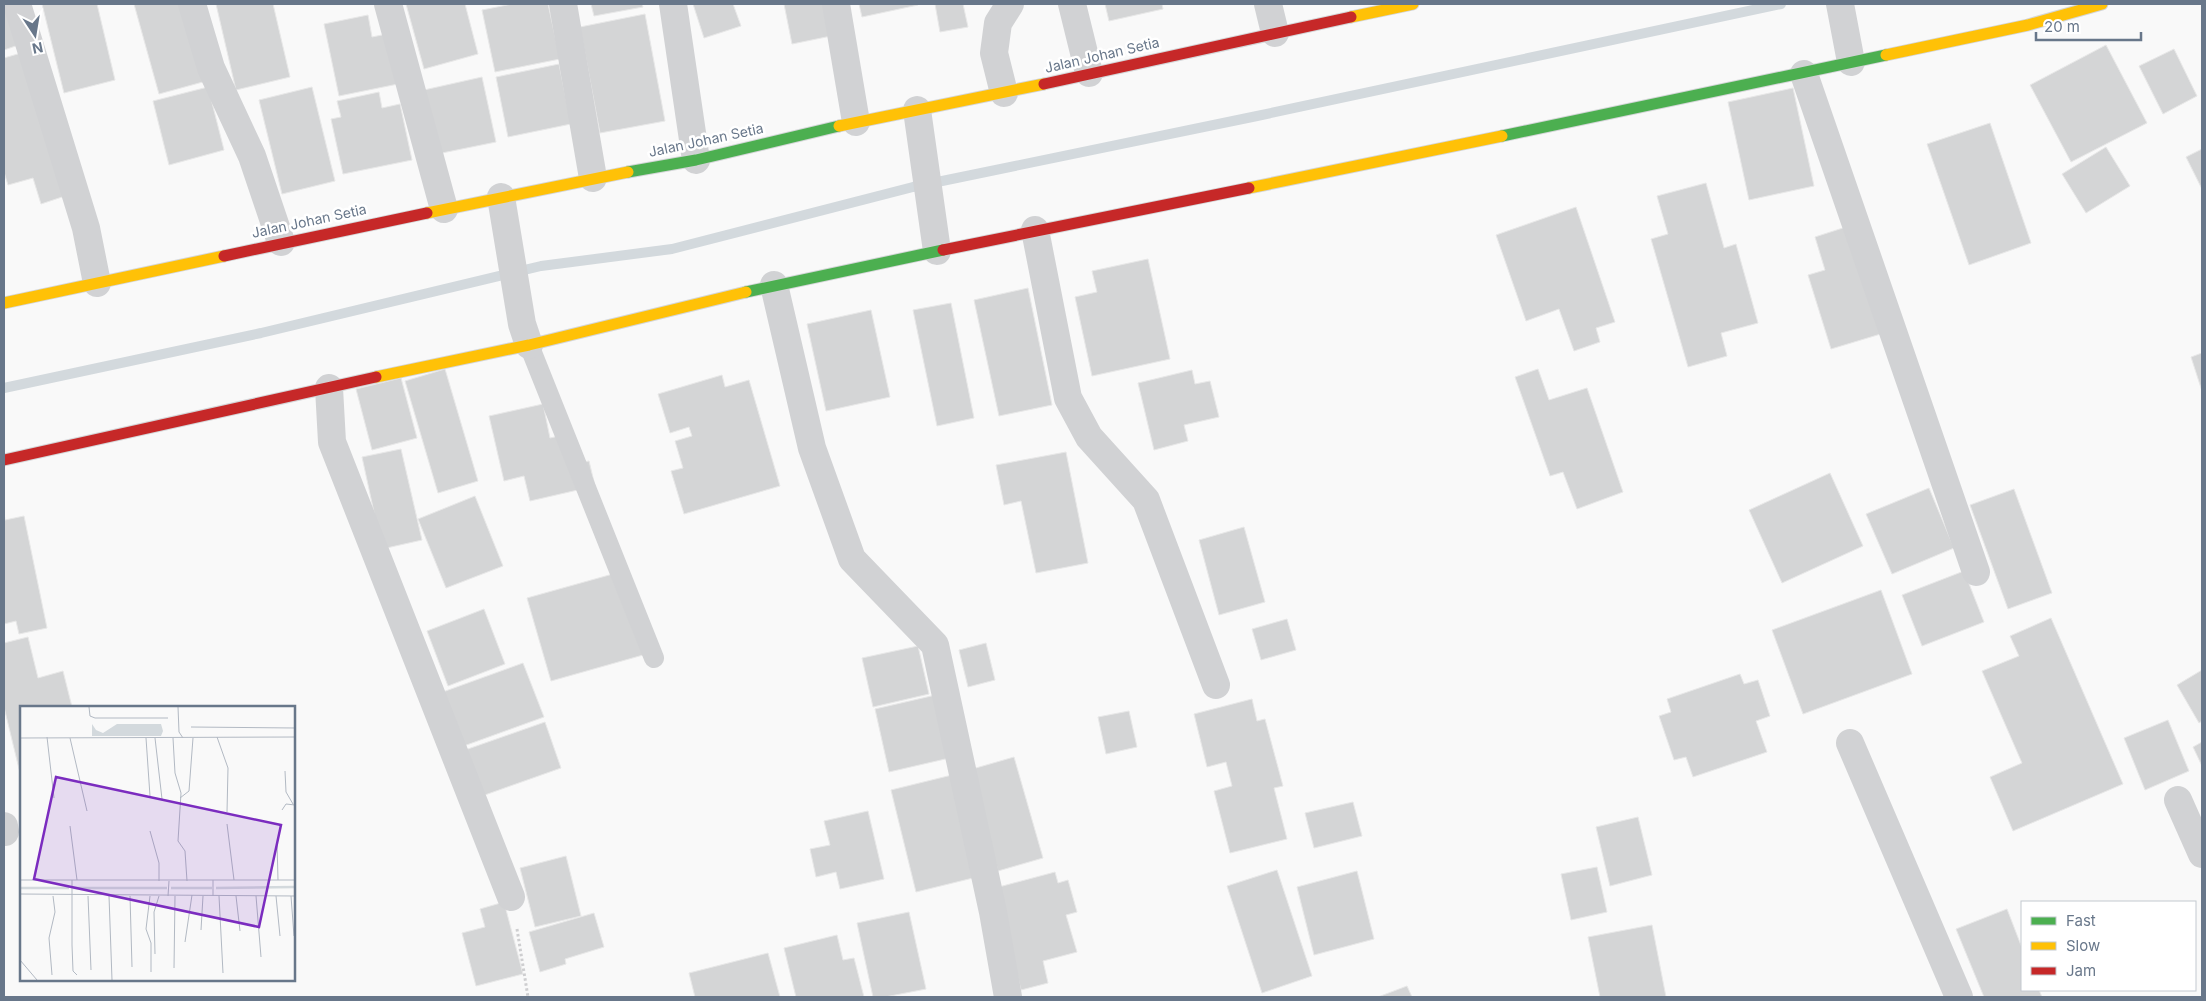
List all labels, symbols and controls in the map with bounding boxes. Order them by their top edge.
north arrow [10,10,60,60]
scale bar [2036,10,2141,42]
text: 20 m [2044,17,2080,36]
street label: Jalan Johan Setia [1043,33,1161,76]
text: N [31,39,45,58]
street label: Jalan Johan Setia [647,119,765,160]
street label: Jalan Johan Setia [250,200,368,241]
inset map [20,706,295,981]
legend [2021,901,2196,991]
text: Fast [2066,911,2096,930]
text: Slow [2066,936,2100,955]
text: Jam [2066,961,2096,980]

